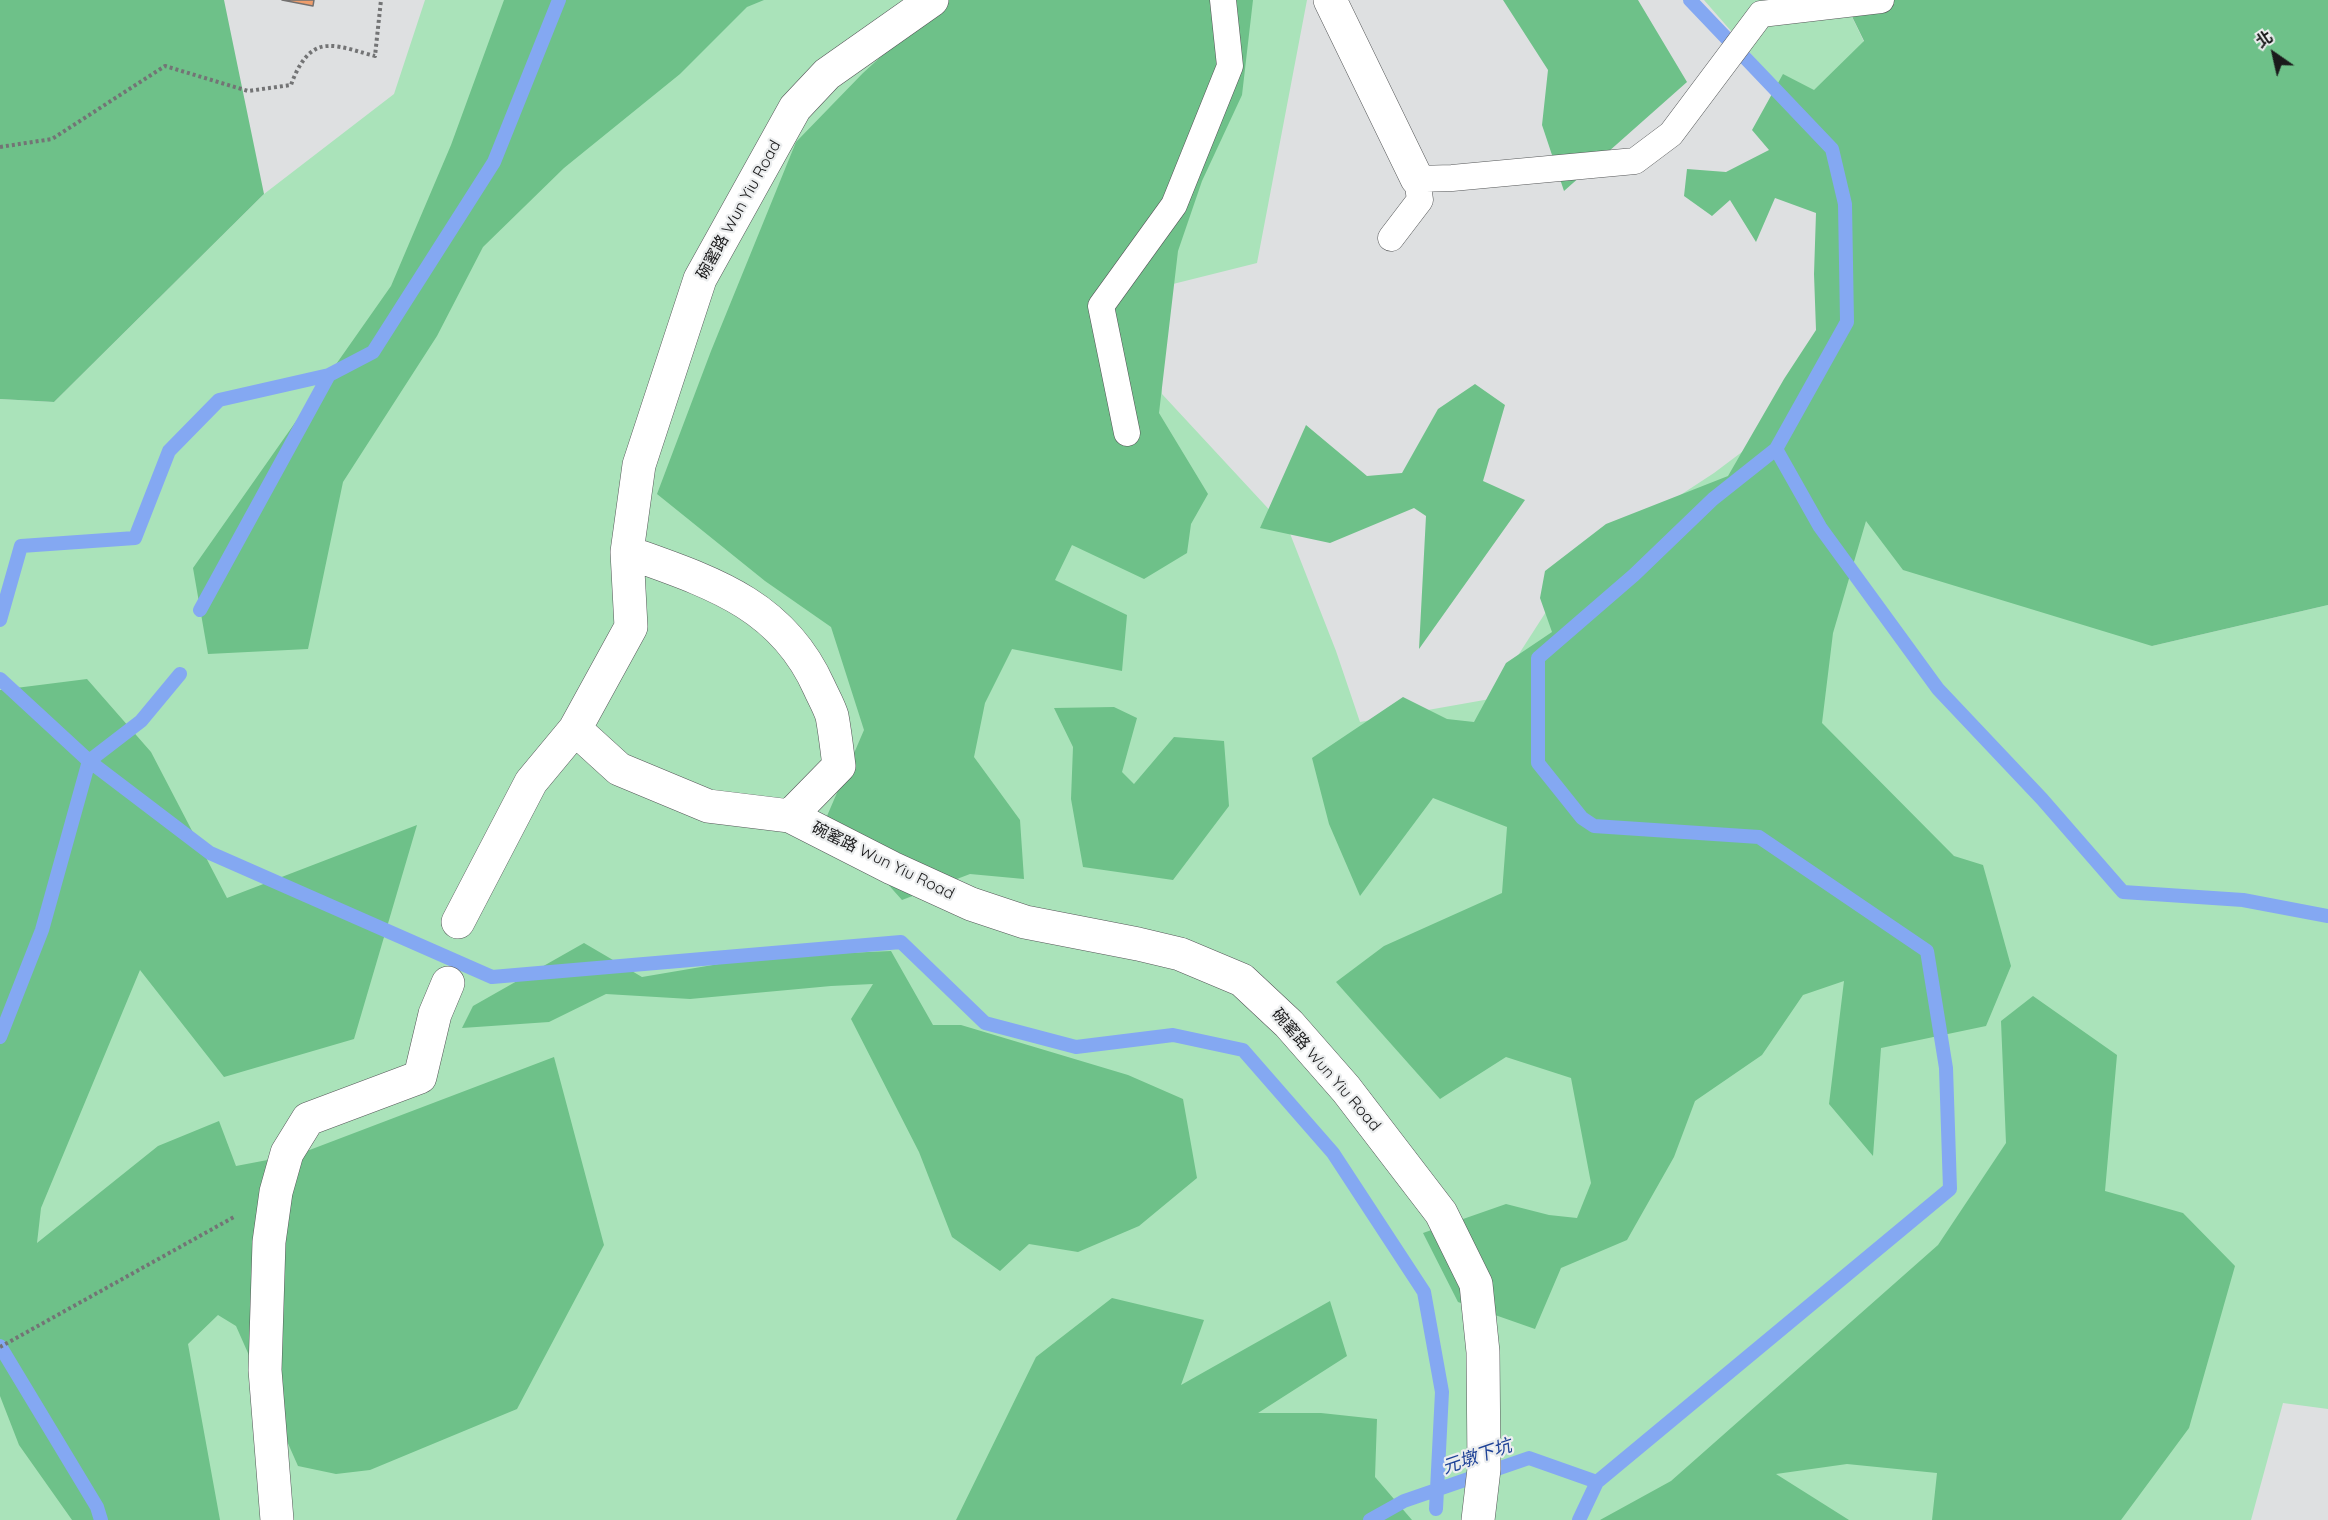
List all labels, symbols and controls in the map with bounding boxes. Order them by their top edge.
north arrow [2244,24,2304,84]
text: 北 [2252,26,2276,52]
street label: 碗窰路 Wun Yiu Road [693,137,785,283]
street label: 碗窰路 Wun Yiu Road [809,818,957,904]
street label: 碗窰路 Wun Yiu Road [1268,1005,1384,1135]
water label: 元墩下坑 [1439,1435,1515,1479]

